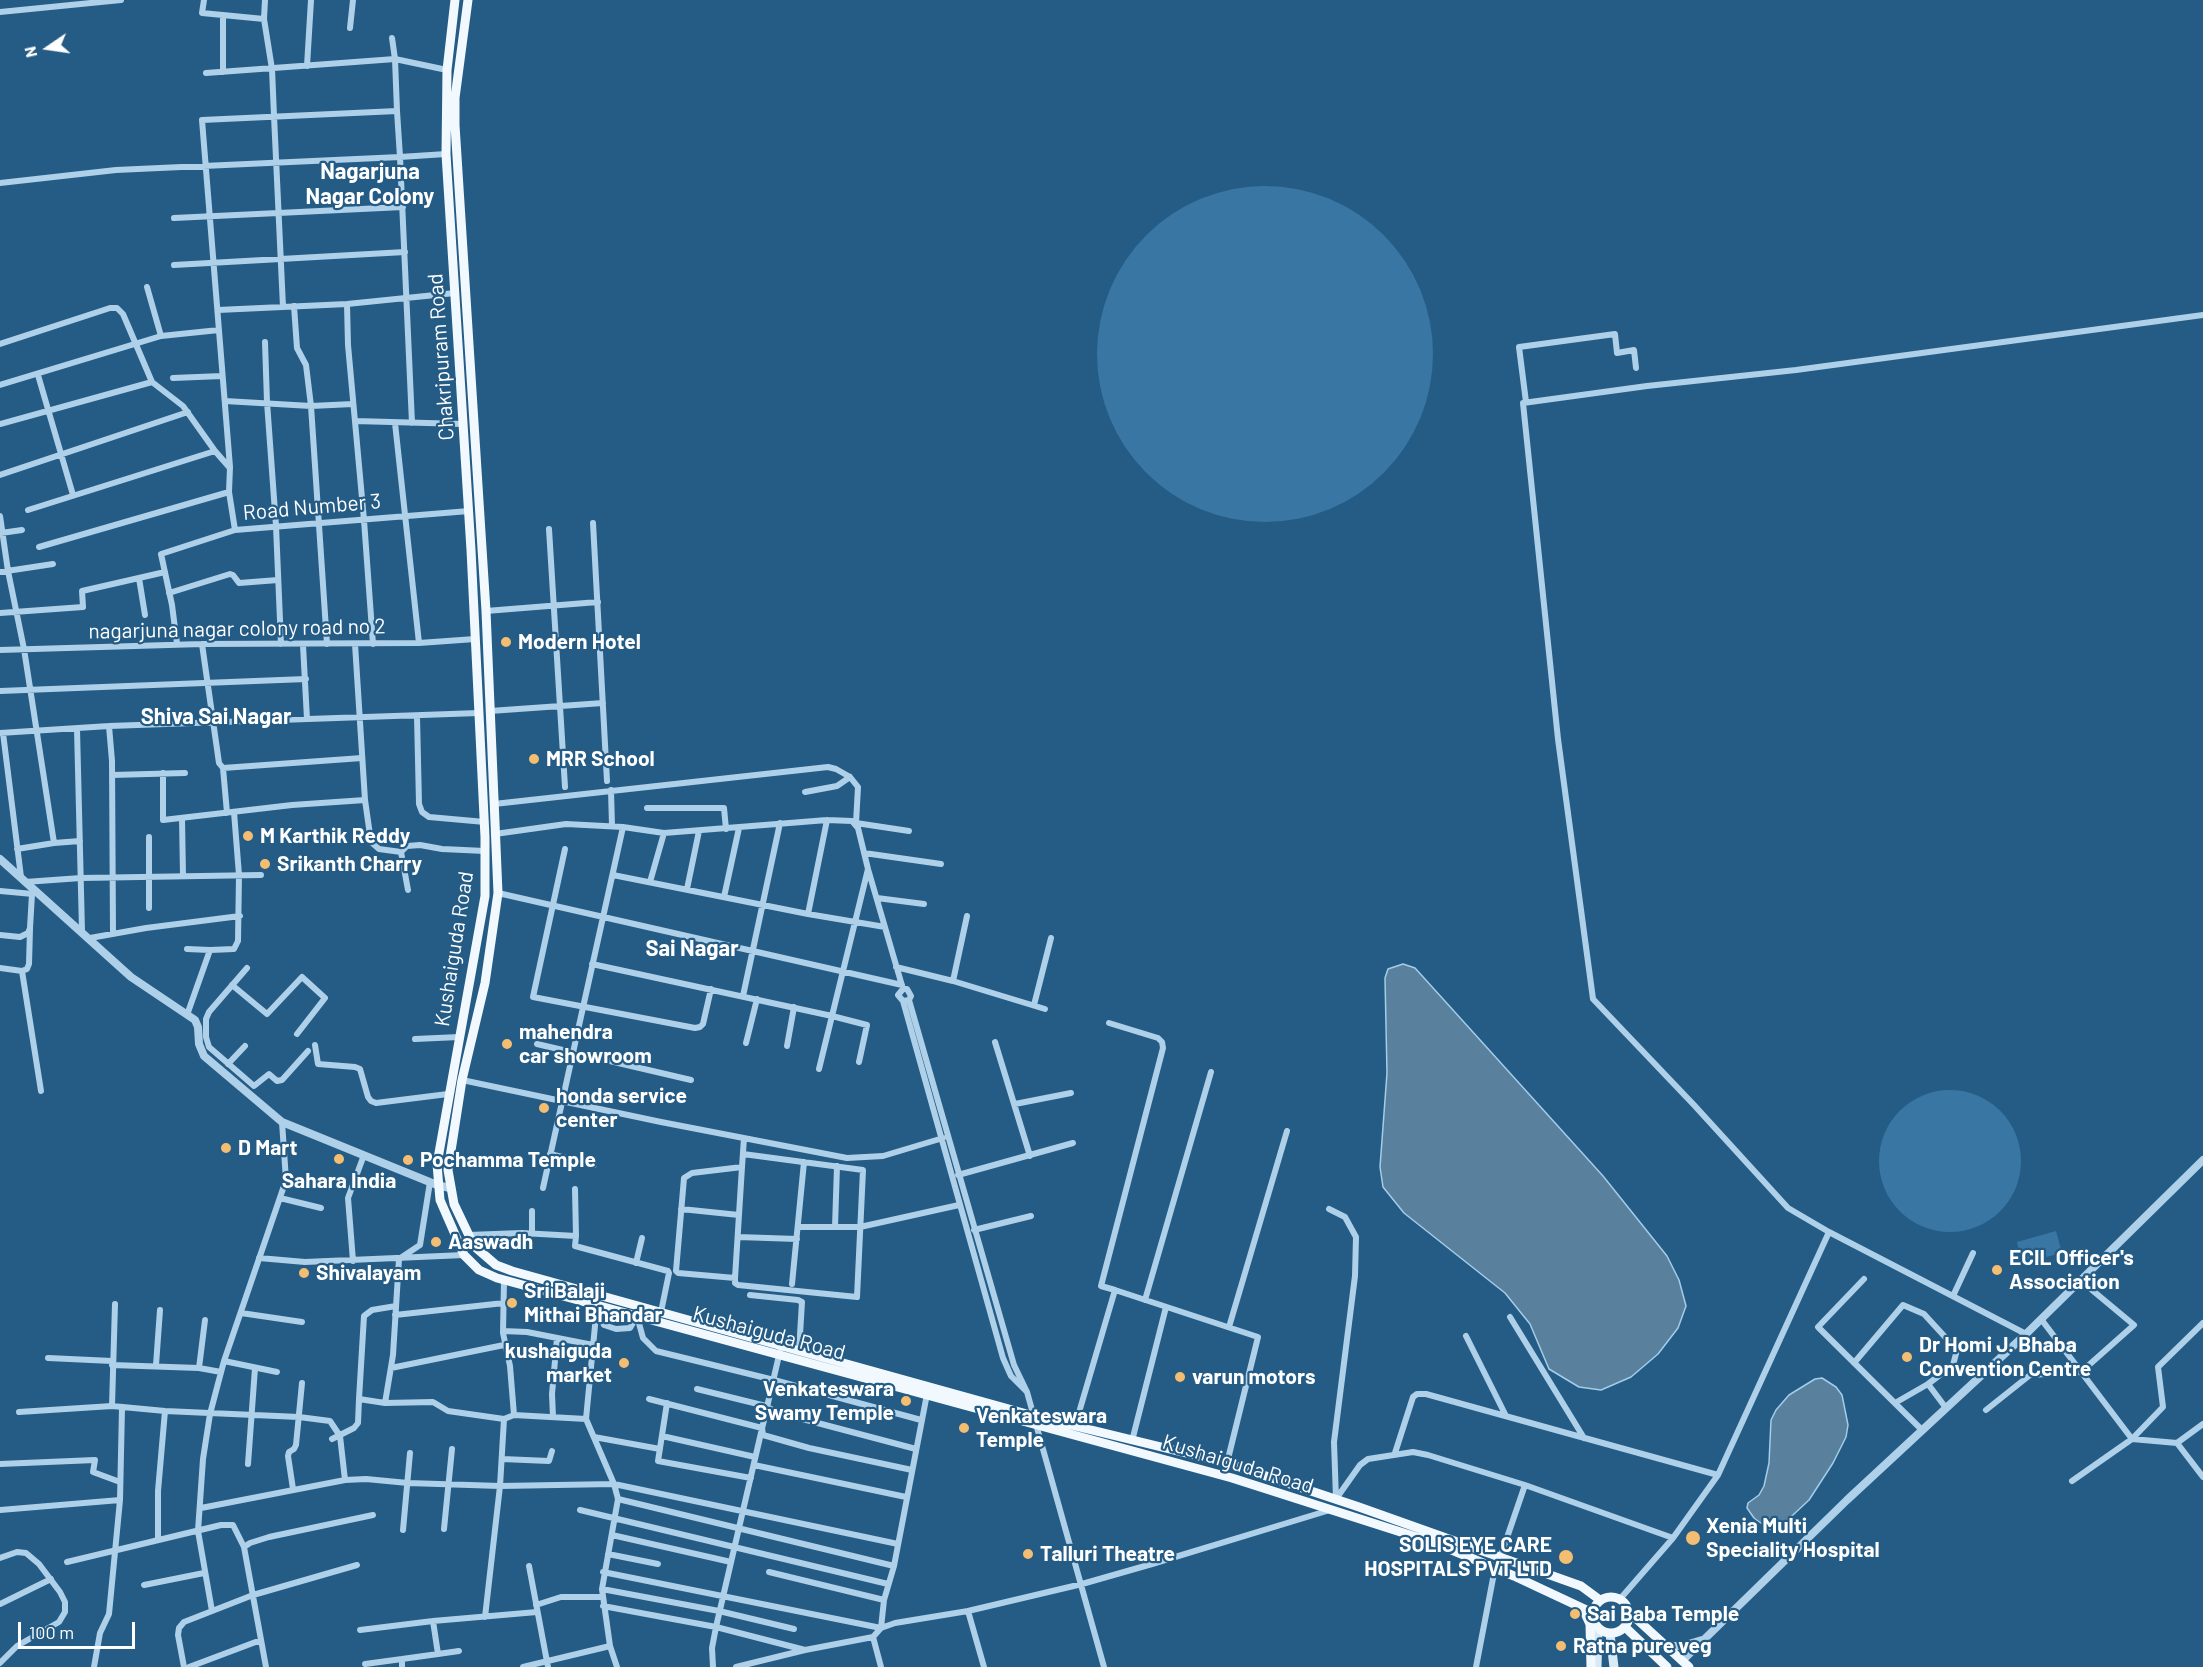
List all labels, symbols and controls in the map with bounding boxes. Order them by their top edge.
north arrow [18,18,78,78]
text: N [20,45,40,59]
district label: Nagarjuna Nagar Colony [306,159,434,210]
street label: Chakripuram Road [423,273,459,441]
street label: Road Number 3 [242,488,382,526]
street label: nagarjuna nagar colony road no 2 [88,614,386,644]
place label: Modern Hotel [518,629,641,655]
marker: Modern Hotel [499,635,513,649]
district label: Shiva Sai Nagar [141,704,291,730]
place label: MRR School [546,746,655,772]
marker: MRR School [527,752,541,766]
place label: M Karthik Reddy [260,823,410,849]
marker: M Karthik Reddy [241,829,255,843]
place label: Srikanth Charry [277,851,422,877]
marker: Srikanth Charry [258,857,272,871]
street label: Kushaiguda Road [429,870,479,1028]
district label: Sai Nagar [645,936,739,962]
place label: mahendra car showroom [519,1019,652,1069]
marker: mahendra car showroom [500,1037,514,1051]
place label: honda service center [556,1083,687,1133]
marker: honda service center [537,1101,551,1115]
place label: D Mart [238,1135,297,1161]
marker: D Mart [219,1141,233,1155]
place label: Pochamma Temple [420,1147,596,1173]
marker: Sahara India [332,1152,346,1166]
marker: Pochamma Temple [401,1153,415,1167]
place label: Sahara India [282,1168,396,1194]
place label: Aaswadh [448,1229,533,1255]
marker: Aaswadh [429,1235,443,1249]
place label: ECIL Officer's Association [2009,1245,2134,1295]
place label: Shivalayam [316,1260,421,1286]
marker: ECIL Officer's Association [1990,1263,2004,1277]
marker: Shivalayam [297,1266,311,1280]
place label: Sri Balaji Mithai Bhandar [524,1278,663,1328]
marker: Sri Balaji Mithai Bhandar [505,1296,519,1310]
street label: Kushaiguda Road [690,1301,848,1365]
place label: Dr Homi J. Bhaba Convention Centre [1919,1332,2091,1382]
place label: kushaiguda market [505,1338,612,1388]
marker: Dr Homi J. Bhaba Convention Centre [1900,1350,1914,1364]
marker: kushaiguda market [617,1356,631,1370]
place label: varun motors [1192,1364,1315,1390]
marker: varun motors [1173,1370,1187,1384]
place label: Venkateswara Swamy Temple [755,1376,894,1426]
marker: Venkateswara Swamy Temple [899,1394,913,1408]
place label: Venkateswara Temple [976,1403,1107,1453]
marker: Venkateswara Temple [957,1421,971,1435]
street label: Kushaiguda Road [1159,1429,1317,1499]
place label: Xenia Multi Speciality Hospital [1706,1513,1880,1563]
marker: Xenia Multi Speciality Hospital [1684,1529,1702,1547]
place label: SOLIS EYE CARE HOSPITALS PVT LTD [1364,1532,1552,1582]
place label: Talluri Theatre [1040,1541,1175,1567]
marker: Talluri Theatre [1021,1547,1035,1561]
marker: SOLIS EYE CARE HOSPITALS PVT LTD [1557,1548,1575,1566]
place label: Sai Baba Temple [1587,1601,1739,1627]
marker: Sai Baba Temple [1568,1607,1582,1621]
scale bar [21,1610,138,1648]
text: 100 m [29,1621,74,1643]
place label: Ratna pure veg [1573,1633,1712,1659]
marker: Ratna pure veg [1554,1639,1568,1653]

